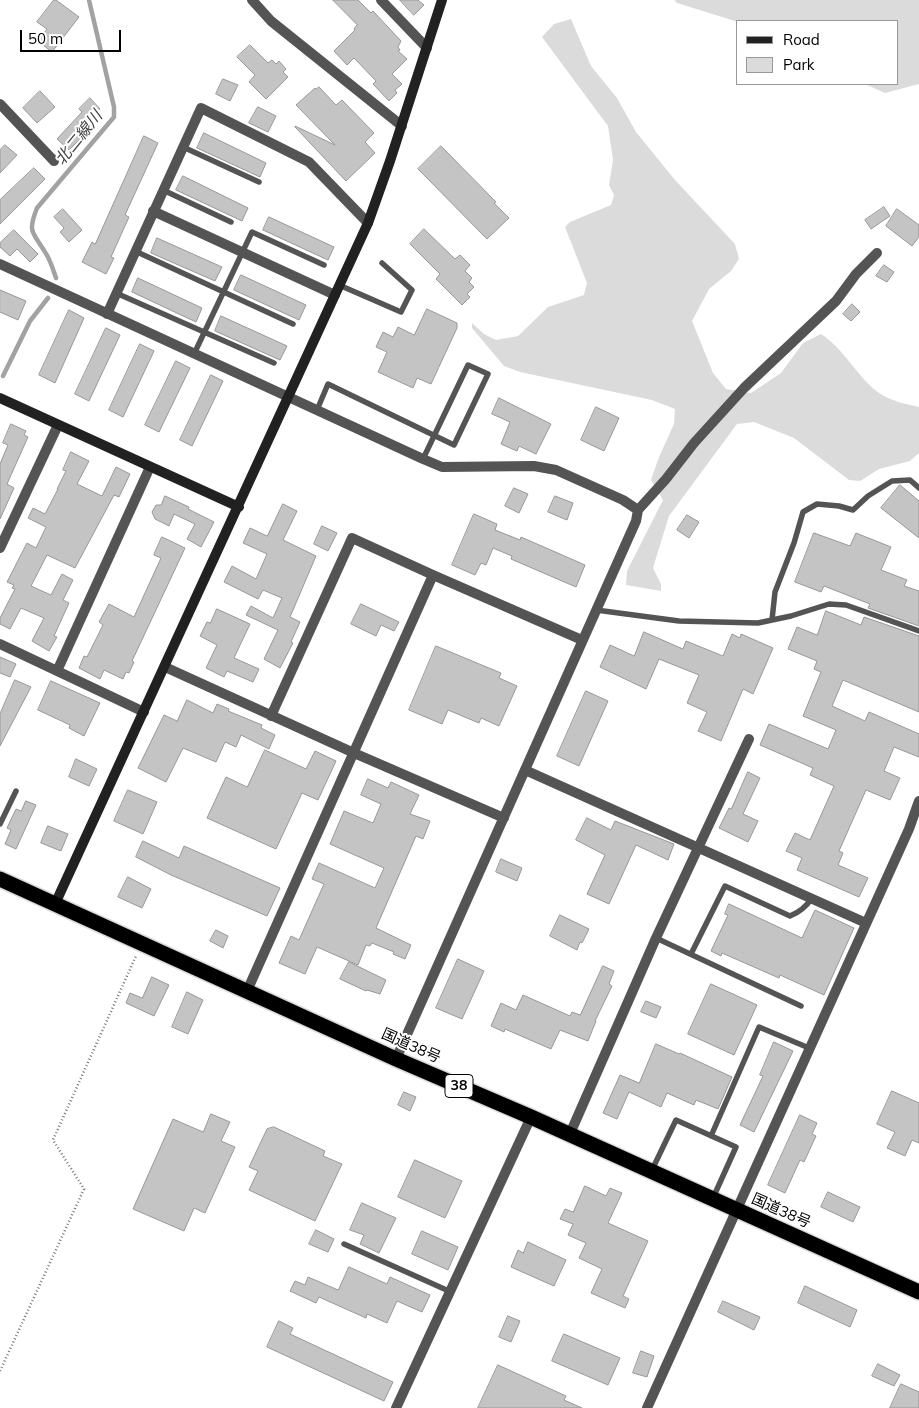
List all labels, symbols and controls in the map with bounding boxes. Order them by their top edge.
scale bar [22,20,124,52]
legend [736,20,899,85]
text: 50 m [28,29,63,48]
text: Road [783,30,820,49]
text: Park [783,55,815,74]
water label: 北二線川 [51,107,107,169]
street label: 国道38号 [379,1025,443,1067]
road number: 38 [445,1074,473,1098]
street label: 国道38号 [749,1190,813,1232]

